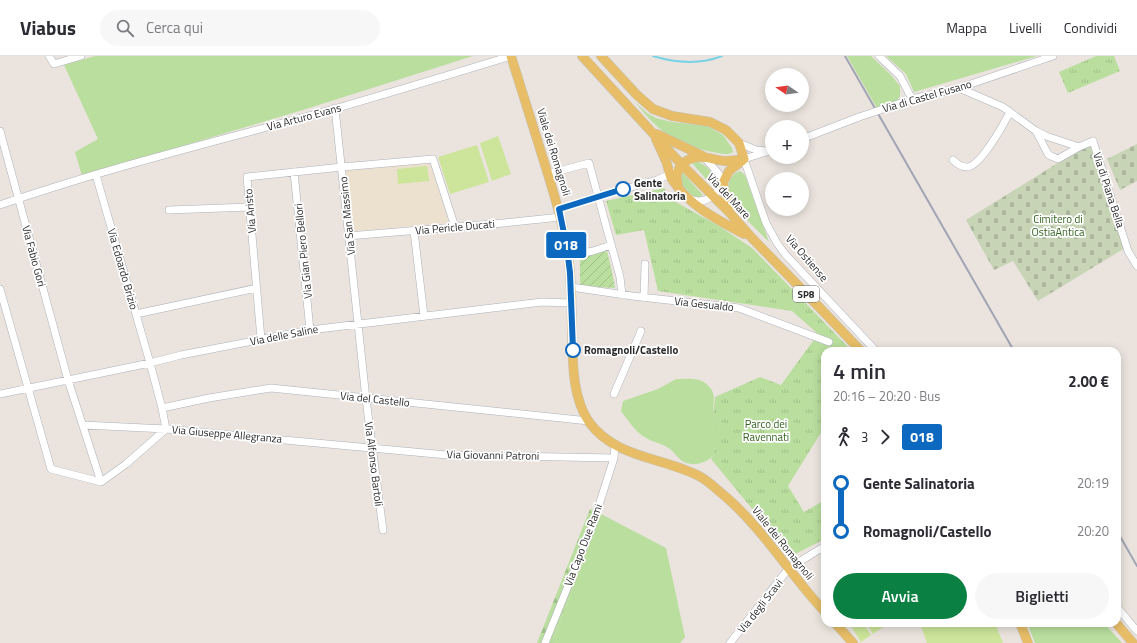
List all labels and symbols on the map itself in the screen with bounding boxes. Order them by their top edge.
north arrow [765,68,809,112]
street label: Via di Castel Fusano [881,76,974,116]
street label: Via Arturo Evans [265,99,343,135]
street label: Viale dei Romagnoli [533,106,575,198]
street label: Via di Piana Bella [1089,150,1129,230]
street label: Via del Mare [704,170,755,223]
place label: Gente Salinatoria [634,175,686,204]
street label: Via San Massimo [335,176,359,256]
marker: Gente Salinatoria [615,181,631,197]
street label: Via Aristo [240,188,260,234]
street label: Via Gian Piero Bellori [290,203,316,299]
park label: Cimitero di OstiaAntica [1031,211,1085,240]
street label: Via Pericle Ducati [415,216,495,238]
street label: Via Fabio Gori [18,224,50,288]
street label: Via Edoardo Brizio [104,227,142,312]
street label: Via Ostiense [782,231,832,285]
line badge: 018 [543,232,589,258]
road number: SP8 [793,286,819,302]
street label: Via Gesualdo [673,293,735,315]
street label: Via delle Saline [249,320,320,349]
marker: Romagnoli/Castello [565,342,581,358]
place label: Romagnoli/Castello [584,342,678,358]
street label: Via del Castello [339,387,411,411]
park label: Parco dei Ravennati [743,416,789,445]
street label: Via Giuseppe Allegranza [171,421,283,447]
street label: Via Alfonso Bartoli [361,421,387,507]
street label: Via Giovanni Patroni [447,446,539,464]
street label: Via Capo Due Rami [560,501,606,589]
street label: Viale dei Romagnoli [748,503,818,583]
street label: Via degli Scavi [734,575,786,637]

